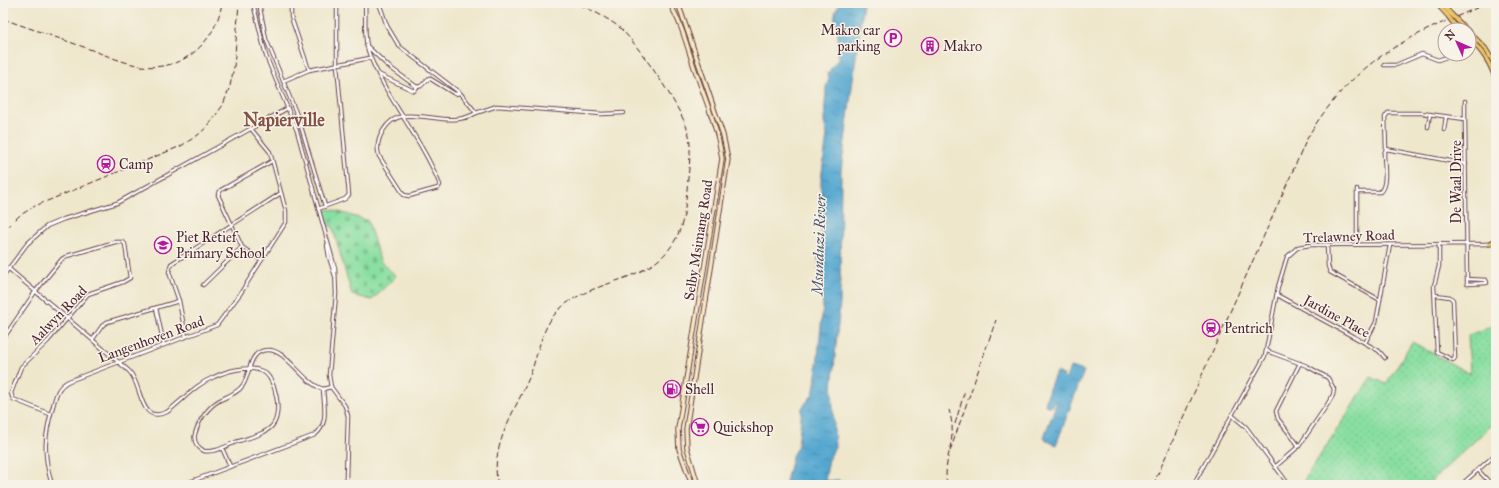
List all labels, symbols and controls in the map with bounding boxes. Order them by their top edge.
place label: Makro car parking [821,22,881,55]
north arrow [1437,22,1477,62]
text: N [1442,27,1459,43]
parking icon: Makro car parking [883,28,903,48]
building icon: Makro [920,36,940,56]
place label: Makro [943,38,982,55]
district label: Napierville [243,109,325,132]
street label: De Waal Drive [1448,140,1465,224]
station icon: Camp [96,154,116,174]
place label: Camp [119,156,153,173]
street label: Selby Msimang Road [681,179,716,302]
water label: Msunduzi River [808,194,830,298]
street label: Trelawney Road [1303,226,1395,247]
place label: Piet Retief Primary School [176,229,265,262]
school or university icon: Piet Retief Primary School [153,235,173,255]
street label: Aalwyn Road [25,282,91,349]
street label: Jardine Place [1298,290,1373,343]
street label: Langenhoven Road [96,312,206,366]
station icon: Pentrich [1201,318,1221,338]
place label: Pentrich [1224,320,1273,337]
fuel station icon: Shell [662,379,682,399]
place label: Shell [685,381,714,398]
supermarket icon: Quickshop [690,417,710,437]
place label: Quickshop [713,419,774,436]

